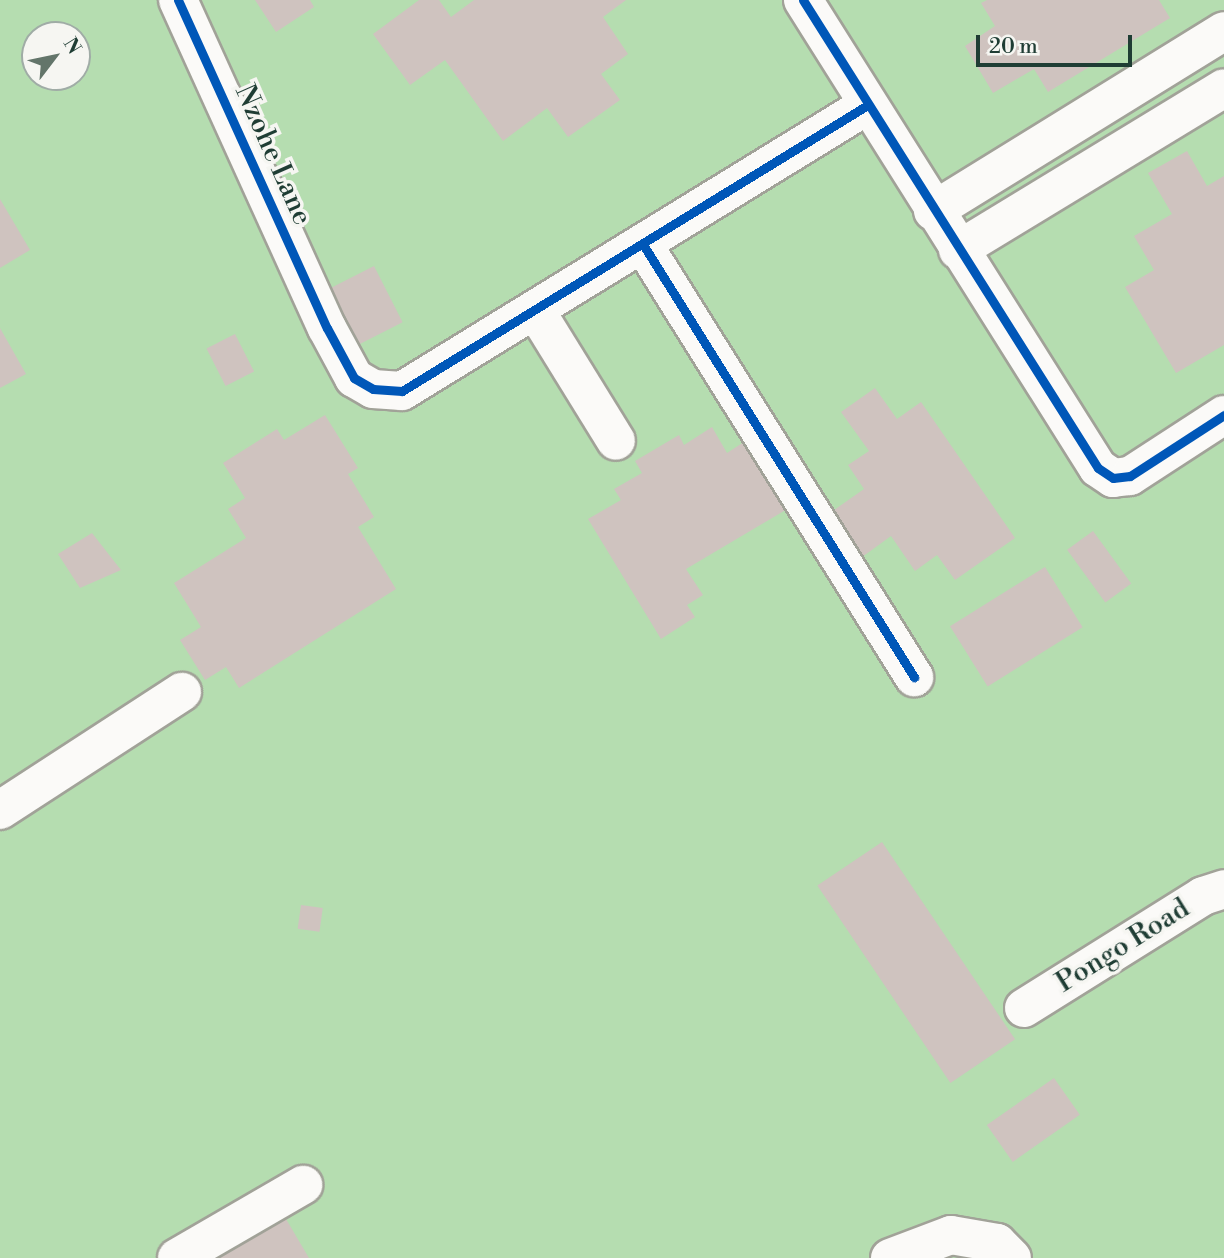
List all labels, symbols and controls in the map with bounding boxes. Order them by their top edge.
north arrow [21,21,91,91]
scale bar [979,21,1135,65]
text: N [58,33,86,59]
text: 20 m [989,34,1038,60]
street label: Nzohe Lane [227,80,319,230]
street label: Pongo Road [1050,892,1196,1000]

